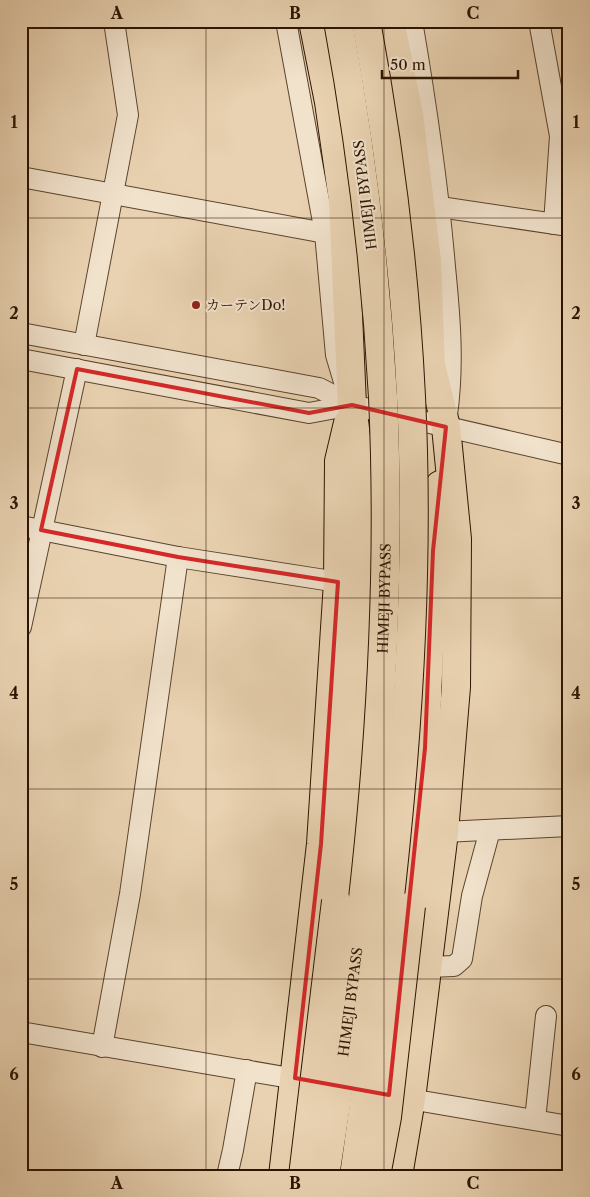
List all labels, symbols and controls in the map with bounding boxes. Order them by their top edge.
text: A [110,3,124,23]
text: B [289,3,301,23]
text: C [467,3,479,23]
scale bar [382,48,519,80]
text: 50 m [390,55,426,74]
text: 1 [10,112,18,132]
text: 1 [572,112,580,132]
street label: HIMEJI BYPASS [349,139,381,251]
place label: カーテンDo! [206,296,285,314]
marker: カーテンDo! [190,299,202,311]
text: 2 [9,303,19,323]
text: 2 [571,303,581,323]
text: 3 [9,493,19,513]
text: 3 [571,493,581,513]
street label: HIMEJI BYPASS [374,543,395,654]
text: 4 [9,683,19,703]
text: 4 [571,683,581,703]
text: 5 [10,874,19,894]
text: 5 [572,874,581,894]
street label: HIMEJI BYPASS [334,946,366,1058]
text: 6 [9,1064,19,1084]
text: 6 [571,1064,581,1084]
text: A [110,1173,124,1193]
text: B [289,1173,301,1193]
text: C [467,1173,479,1193]

